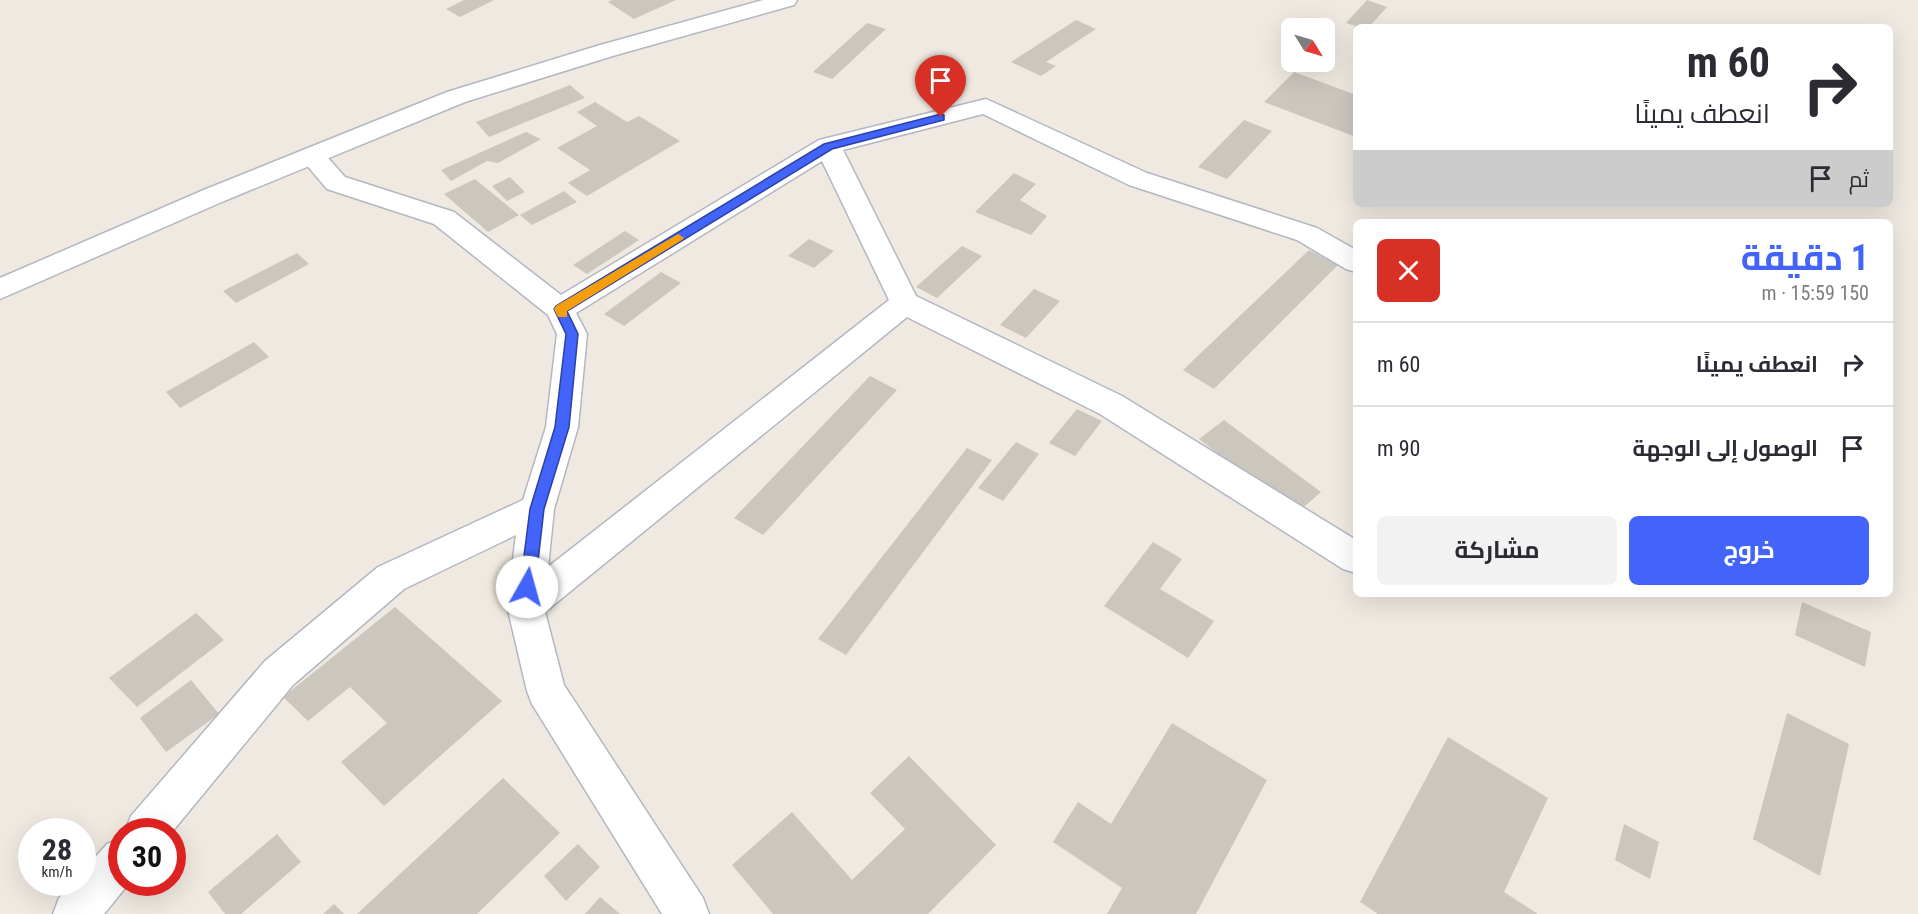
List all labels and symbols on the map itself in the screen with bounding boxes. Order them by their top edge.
north arrow [1281,18,1335,72]
pin [915,55,966,117]
position arrow [495,555,559,619]
speed limit sign: 30 [108,818,186,896]

